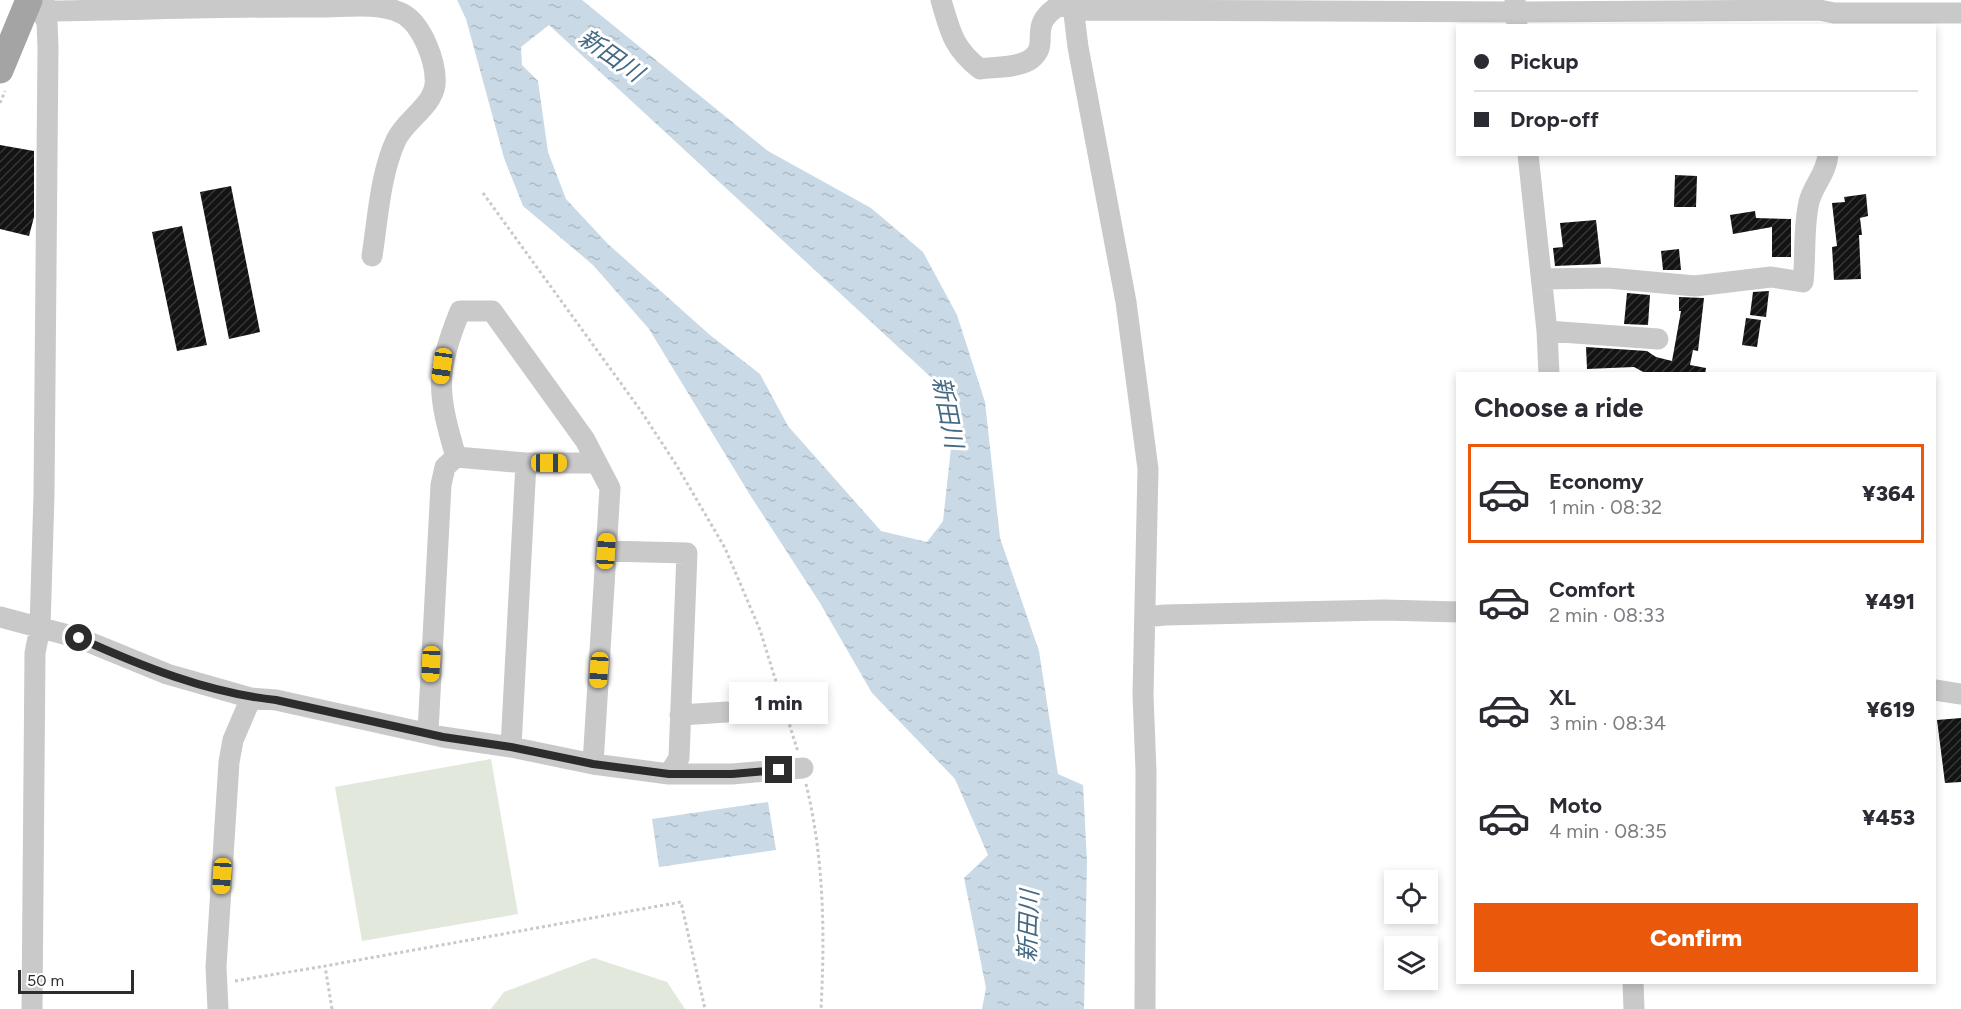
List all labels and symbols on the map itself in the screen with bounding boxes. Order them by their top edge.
water label: 新田川 [573,22,651,89]
car [431,347,453,385]
water label: 新田川 [927,374,970,453]
car [531,454,567,472]
car [596,532,616,570]
route start [65,624,92,651]
car [421,646,441,682]
car [589,651,609,689]
callout: 1 min [730,683,828,725]
route end [765,756,792,783]
car [212,857,232,895]
water label: 新田川 [1012,887,1044,962]
scale bar [18,967,134,994]

